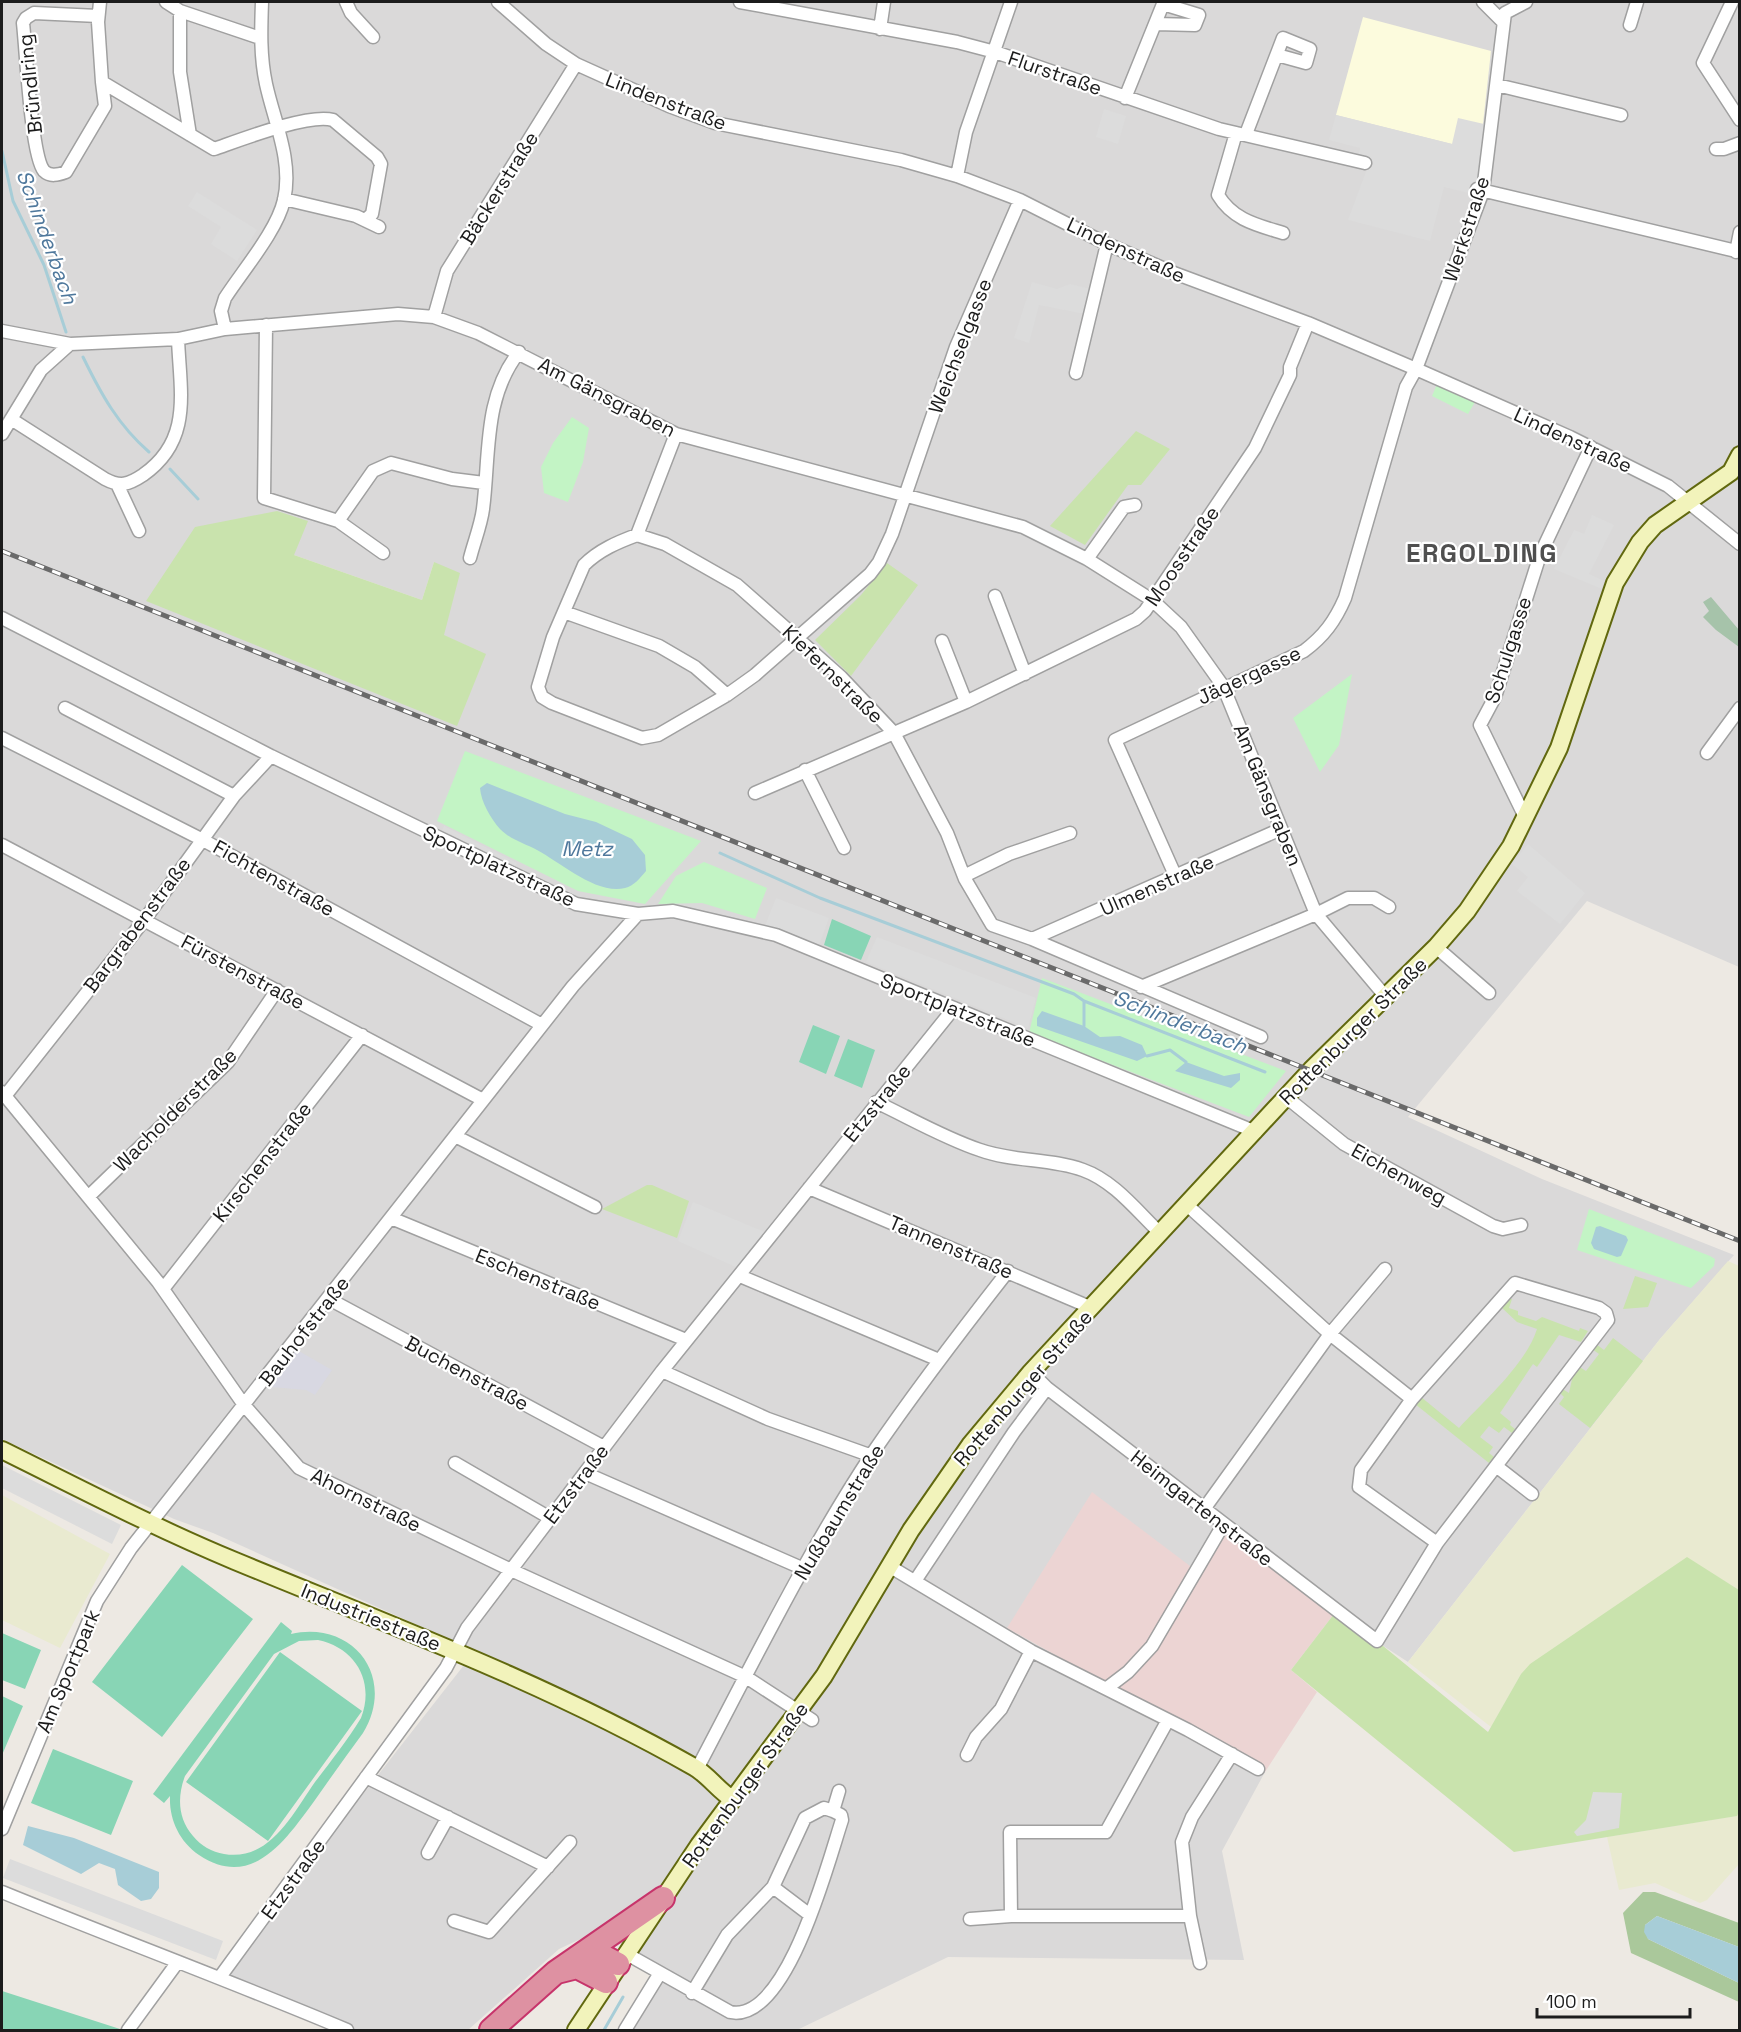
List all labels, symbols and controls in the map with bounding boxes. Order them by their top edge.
street label: Bründlring [12,33,48,135]
street label: Flurstraße [1004,45,1106,101]
street label: Lindenstraße [602,66,730,136]
street label: Bäckerstraße [454,127,544,249]
water label: Schinderbach [11,166,85,309]
street label: Werkstraße [1437,173,1495,285]
street label: Lindenstraße [1063,211,1189,289]
street label: Weichselgasse [922,275,998,417]
street label: Am Gänsgraben [534,351,680,443]
street label: Lindenstraße [1510,401,1636,479]
street label: Moosstraße [1139,501,1225,611]
district label: ERGOLDING [1406,536,1558,570]
street label: Schulgasse [1479,593,1537,707]
street label: Kiefernstraße [777,619,889,729]
street label: Jägergasse [1193,640,1305,710]
street label: Am Gänsgraben [1228,720,1308,870]
street label: Sportplatzstraße [419,819,579,913]
street label: Fichtenstraße [209,834,339,922]
water label: Metz [562,835,614,862]
street label: Ulmenstraße [1096,848,1218,922]
street label: Bargrabenstraße [78,852,196,998]
street label: Fürstenstraße [177,929,309,1015]
street label: Rottenburger Straße [1273,951,1433,1111]
street label: Sportplatzstraße [877,967,1039,1053]
water label: Schinderbach [1110,984,1252,1060]
street label: Wacholderstraße [108,1043,242,1177]
street label: Etzstraße [837,1058,917,1148]
street label: Kirschenstraße [207,1097,317,1227]
street label: Eichenweg [1347,1137,1451,1211]
street label: Tannenstraße [885,1209,1017,1285]
street label: Eschenstraße [472,1242,604,1316]
street label: Bauhofstraße [253,1271,355,1391]
street label: Rottenburger Straße [948,1304,1098,1472]
street label: Buchenstraße [401,1330,533,1416]
street label: Etzstraße [537,1439,615,1529]
street label: Nußbaumstraße [788,1439,890,1585]
street label: Heimgartenstraße [1125,1444,1279,1572]
street label: Ahornstraße [307,1462,425,1538]
street label: Industriestraße [297,1577,445,1657]
street label: Am Sportpark [30,1605,106,1737]
street label: Rottenburger Straße [676,1697,814,1873]
street label: Etzstraße [255,1834,331,1924]
scale bar [1537,1981,1690,2019]
text: 100 m [1546,1990,1597,2013]

